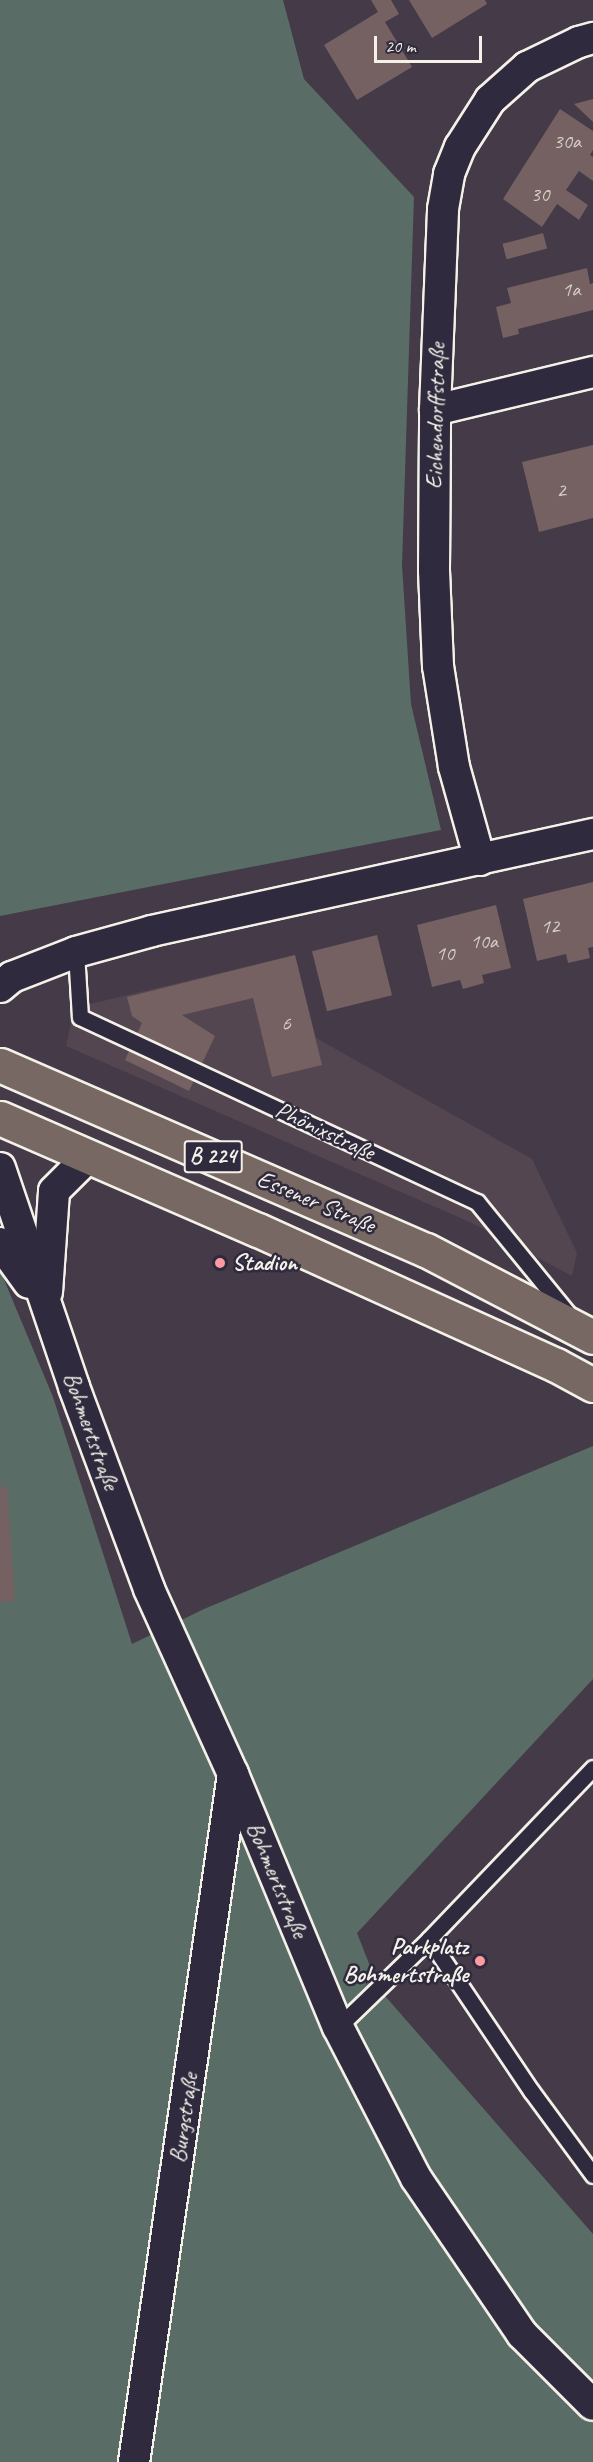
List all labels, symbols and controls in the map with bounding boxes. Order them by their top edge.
scale bar [377,24,485,62]
text: 20 m [385,35,416,57]
house number: 30a [553,128,581,154]
house number: 30 [531,181,549,207]
house number: 1a [562,276,580,302]
street label: Eichendorffstraße [420,343,452,489]
house number: 2 [556,477,566,503]
house number: 12 [541,913,559,939]
house number: 10a [470,928,498,954]
house number: 10 [436,940,454,966]
house number: 6 [281,1010,291,1036]
street label: Phönixstraße [271,1095,379,1167]
road number: B 224 [183,1138,243,1176]
street label: Essener Straße [252,1164,380,1240]
place label: Stadion [232,1249,297,1277]
marker: Stadion [213,1256,227,1270]
street label: Bohmertstraße [56,1368,126,1494]
street label: Bohmertstraße [240,1818,314,1942]
place label: Parkplatz Bohmertstraße [344,1933,468,1989]
marker: Parkplatz Bohmertstraße [473,1954,487,1968]
street label: Burgstraße [163,2071,205,2165]

